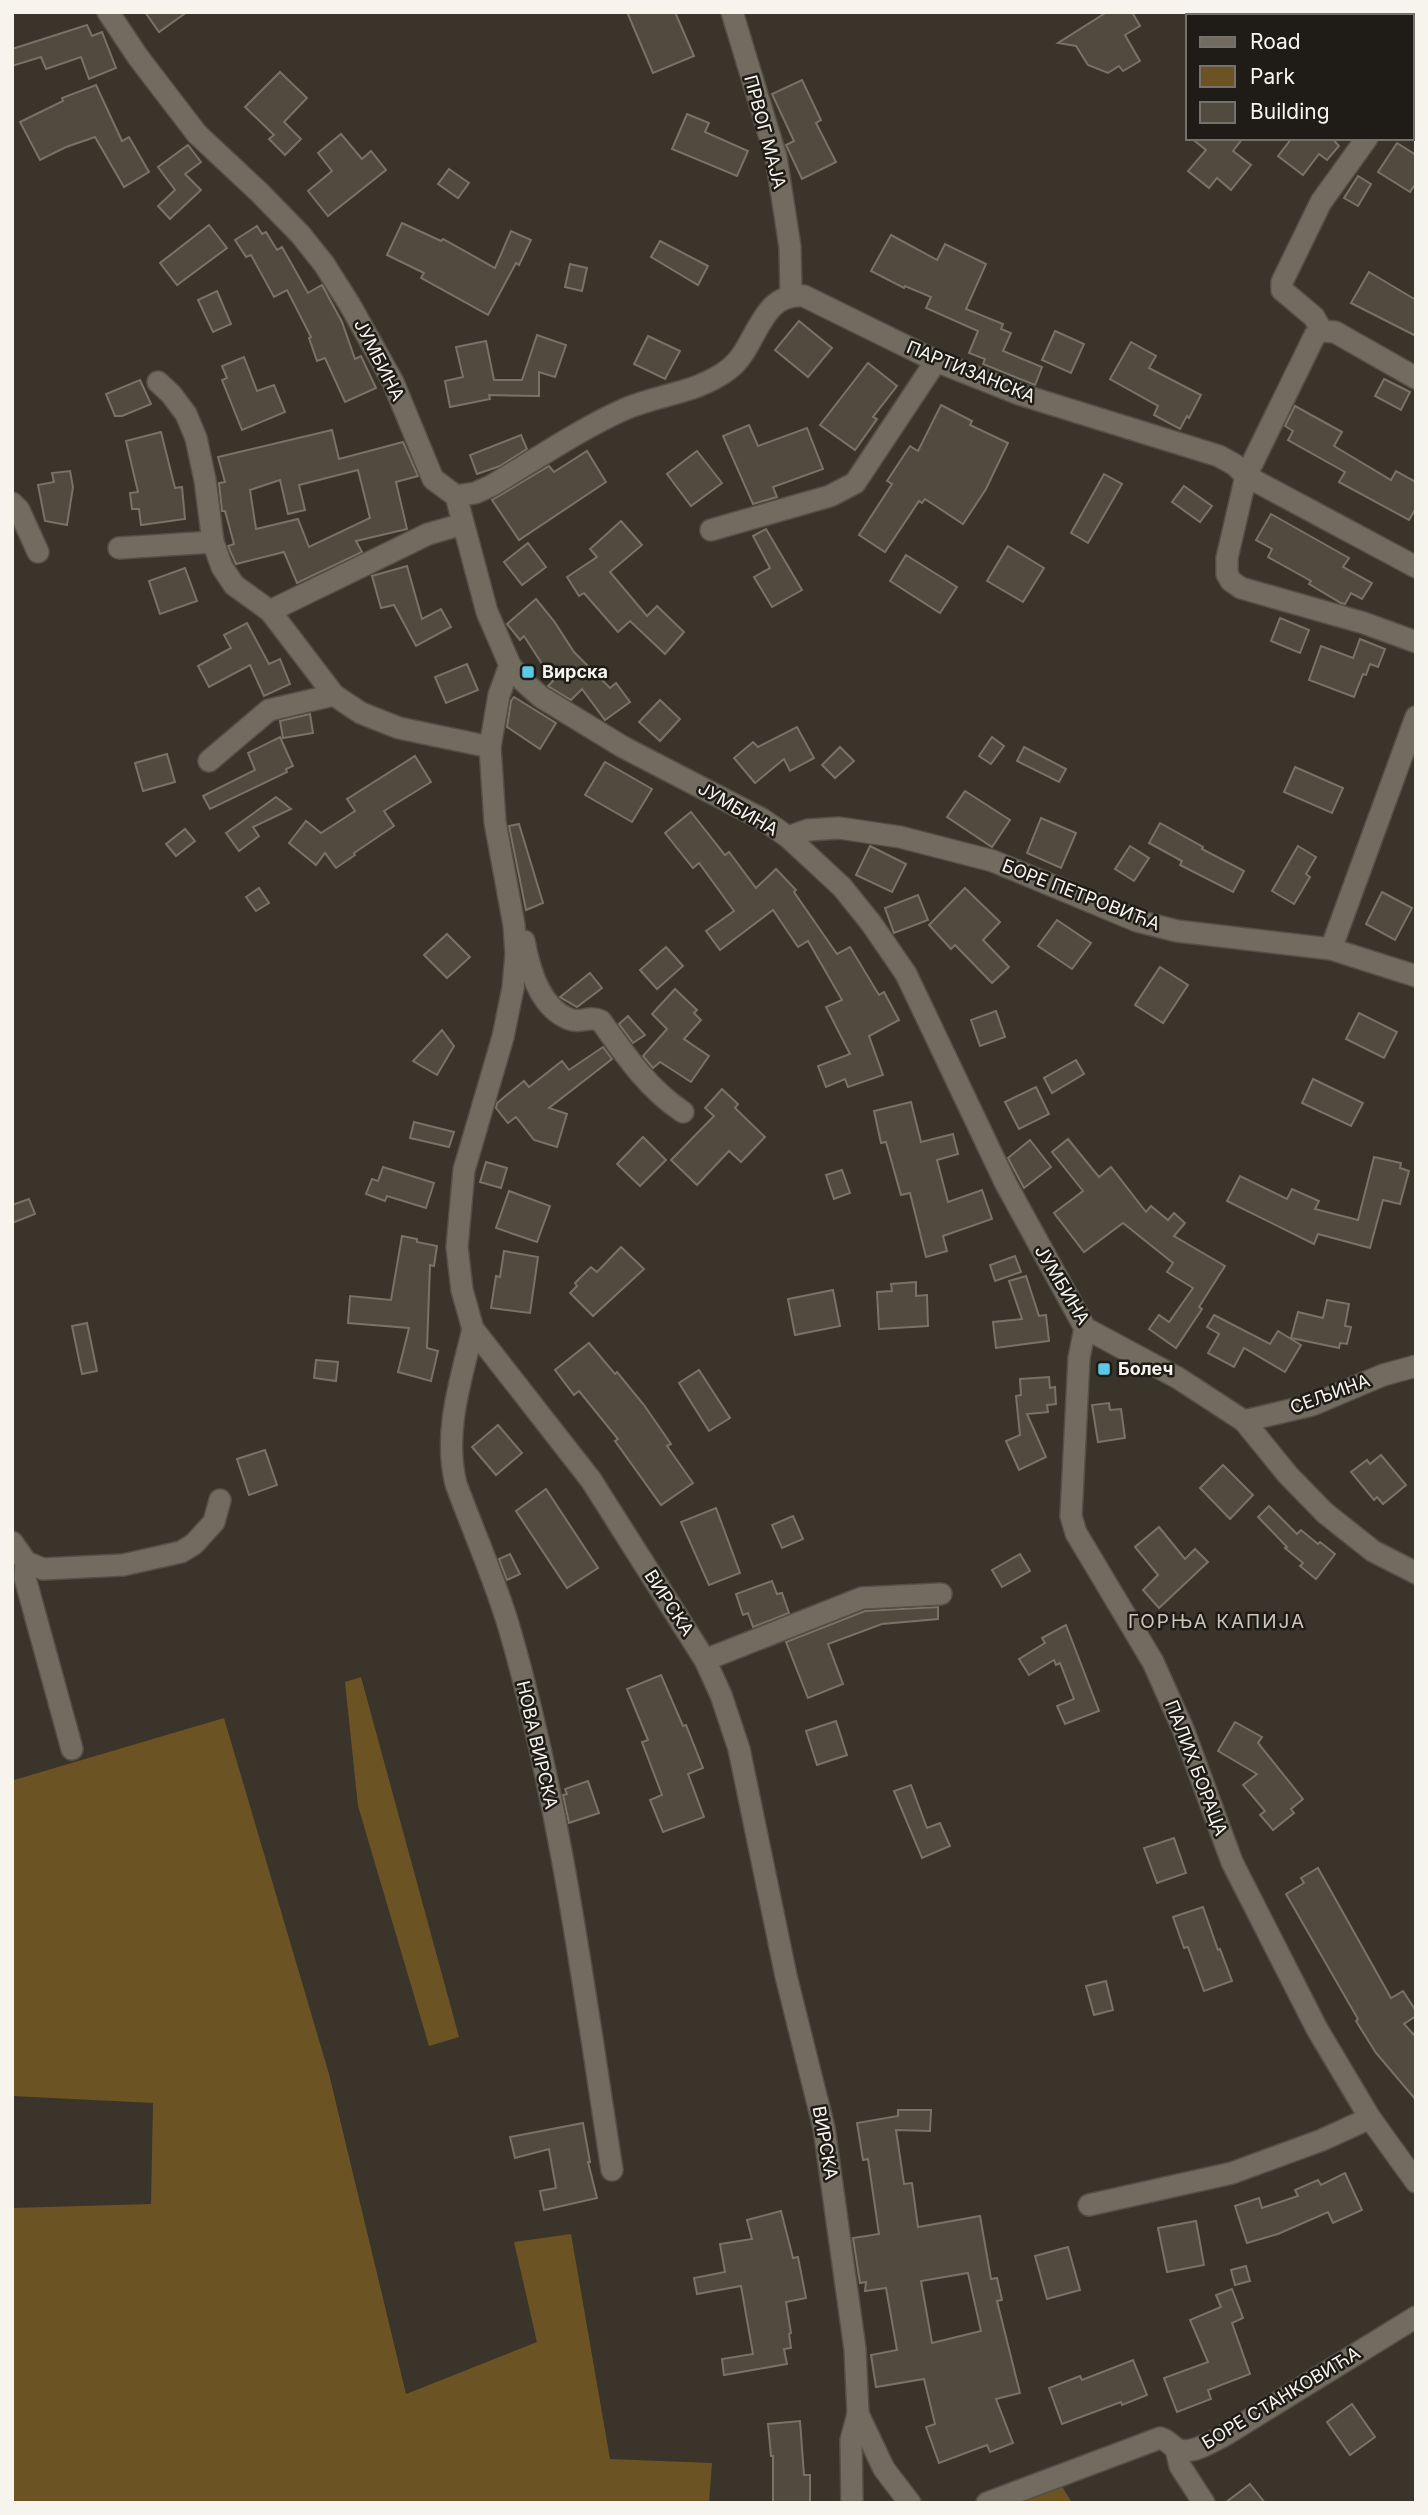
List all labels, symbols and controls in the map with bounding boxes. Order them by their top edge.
legend [1186,14,1414,140]
text: Road [1250,29,1301,54]
text: Park [1250,64,1295,89]
street label: ПРВОГ МАЈА [740,73,791,191]
text: Building [1250,99,1330,124]
street label: ЈУМБИНА [350,315,409,404]
street label: ПАРТИЗАНСКА [904,336,1039,407]
place label: Вирска [542,661,608,682]
marker: Вирска [520,664,536,680]
street label: ЈУМБИНА [695,777,782,840]
street label: БОРЕ ПЕТРОВИЋА [999,855,1163,934]
street label: ЈУМБИНА [1031,1241,1094,1328]
place label: Болеч [1118,1358,1173,1379]
marker: Болеч [1096,1361,1112,1377]
street label: СЕЉИНА [1287,1369,1373,1418]
street label: ВИРСКА [640,1566,699,1640]
district label: ГОРЊА КАПИЈА [1128,1610,1306,1633]
street label: НОВА ВИРСКА [513,1679,562,1811]
street label: ПАЛИХ БОРАЦА [1161,1697,1232,1839]
street label: ВИРСКА [809,2104,842,2181]
street label: БОРЕ СТАНКОВИЋА [1198,2342,1364,2453]

